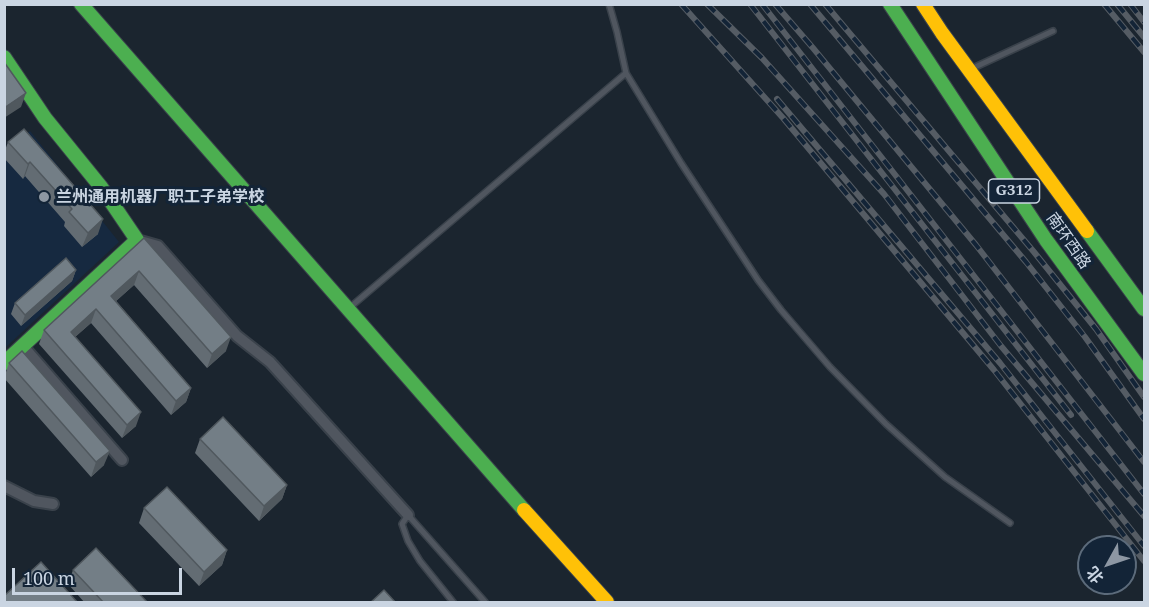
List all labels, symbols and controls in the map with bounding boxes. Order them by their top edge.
road number: G312 [988,179,1040,203]
place label: 兰州通用机器厂职工子弟学校 [56,187,264,207]
marker: 兰州通用机器厂职工子弟学校 [37,190,51,204]
street label: 南环西路 [1042,209,1094,273]
north arrow [1077,535,1137,595]
scale bar [15,556,184,594]
text: 北 [1081,562,1108,588]
text: 100 m [23,566,75,590]

